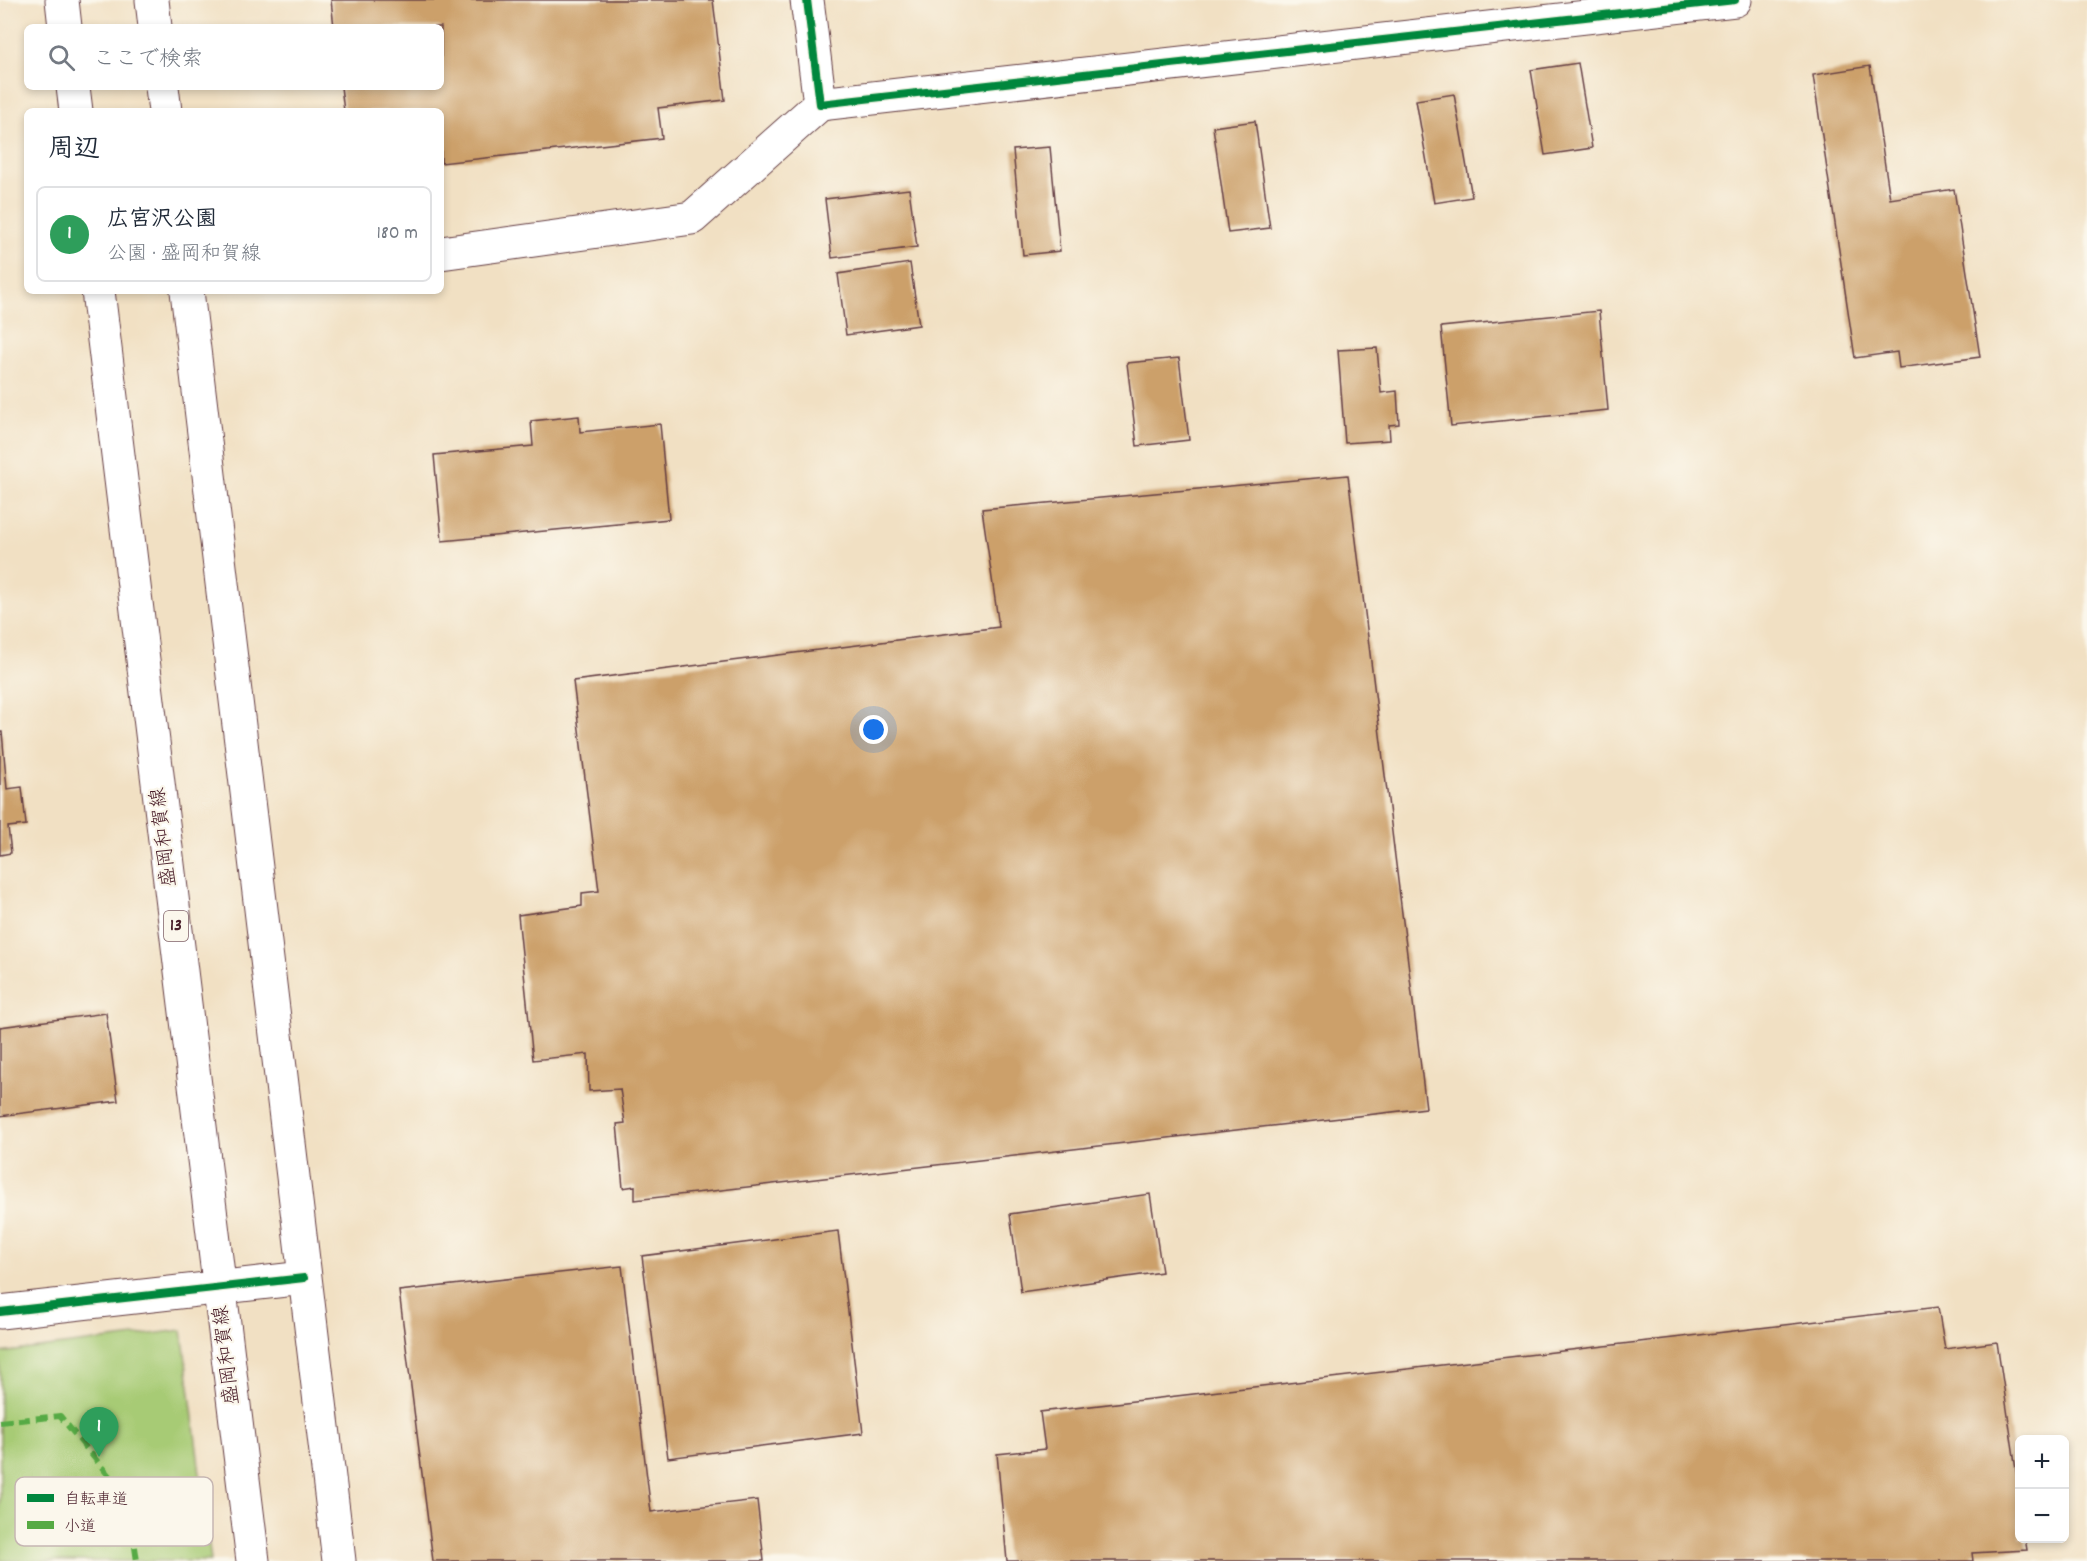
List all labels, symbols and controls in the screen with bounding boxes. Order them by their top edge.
search box [24,24,444,90]
icon: search [45,41,78,74]
text: ここで検索 [93,45,203,76]
text: 周辺 [48,132,100,169]
text: 広宮沢公園 [107,205,217,236]
text: 1 [67,220,72,248]
text: 180 m [376,220,418,248]
text: 公園 · 盛岡和賀線 [107,241,261,269]
your location [859,715,888,744]
street label: 盛岡和賀線 [145,786,185,888]
road number: 13 [164,911,188,941]
street label: 盛岡和賀線 [208,1304,248,1406]
pin: 1 [80,1408,118,1457]
map controls [2015,1435,2069,1543]
button: + [2015,1435,2069,1489]
legend [15,1477,213,1546]
text: 自転車道 [64,1489,128,1512]
button: − [2015,1489,2069,1543]
text: 小道 [64,1516,96,1539]

